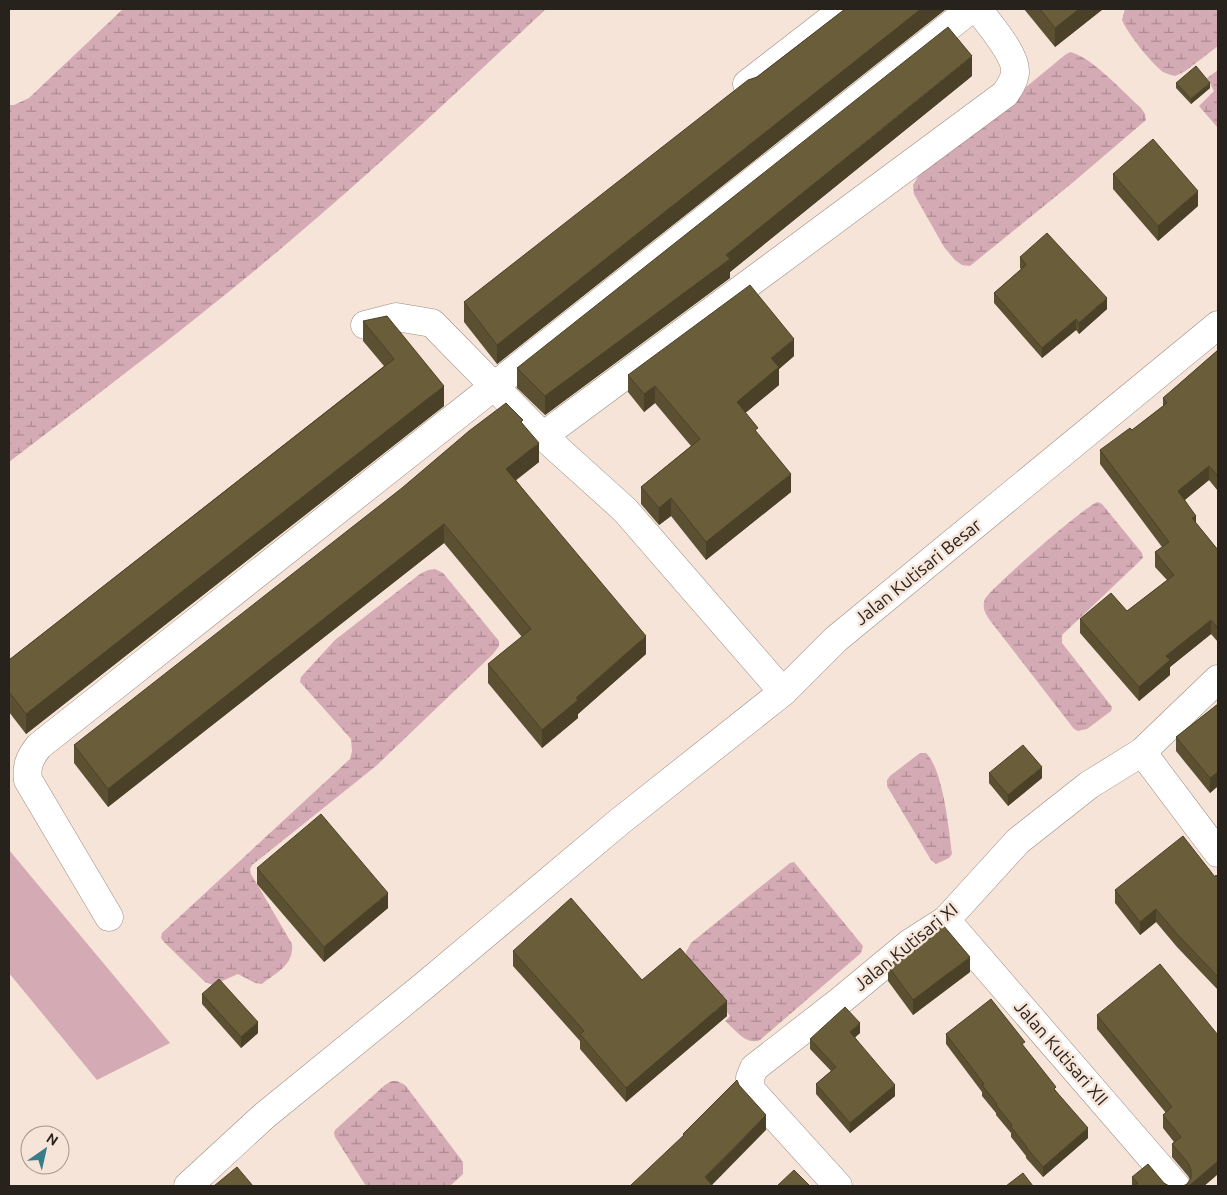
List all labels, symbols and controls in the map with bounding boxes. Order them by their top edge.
street label: Jalan Kutisari Besar [850,514,985,628]
street label: Jalan Kutisari XI [850,898,961,994]
street label: Jalan Kutisari XII [1011,996,1113,1109]
north arrow [20,1125,70,1175]
text: N [43,1130,61,1149]

